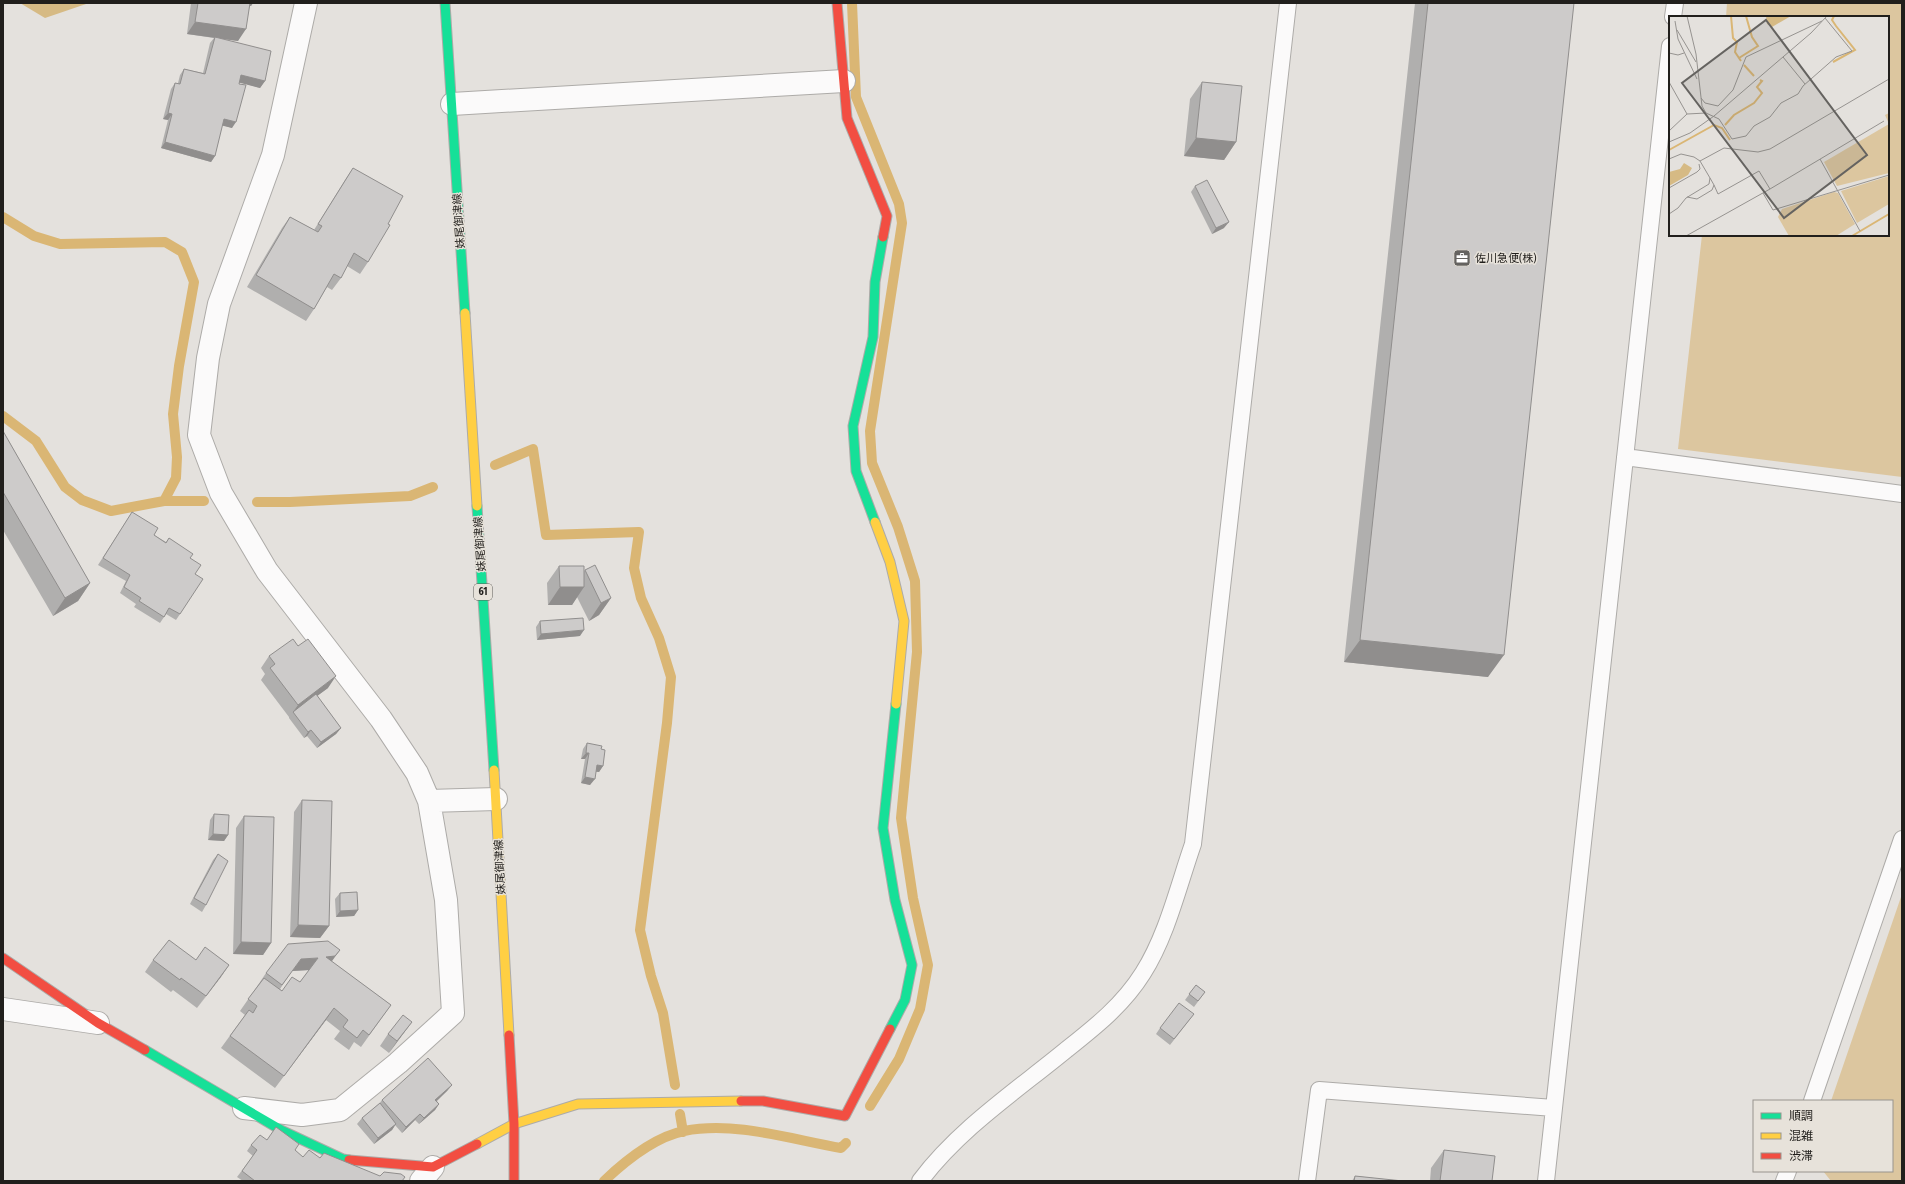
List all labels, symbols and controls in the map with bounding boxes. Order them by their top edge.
inset map [1669,16,1889,236]
street label: 妹尾御津線 [451,193,467,249]
office icon: 佐川急便(株) [1452,248,1472,268]
place label: 佐川急便(株) [1475,252,1537,265]
street label: 妹尾御津線 [472,516,488,572]
road number: 61 [474,584,492,600]
street label: 妹尾御津線 [492,839,508,895]
legend [1753,1100,1893,1172]
text: 順調 [1789,1109,1813,1123]
text: 混雑 [1789,1129,1813,1143]
text: 渋滞 [1789,1149,1813,1163]

